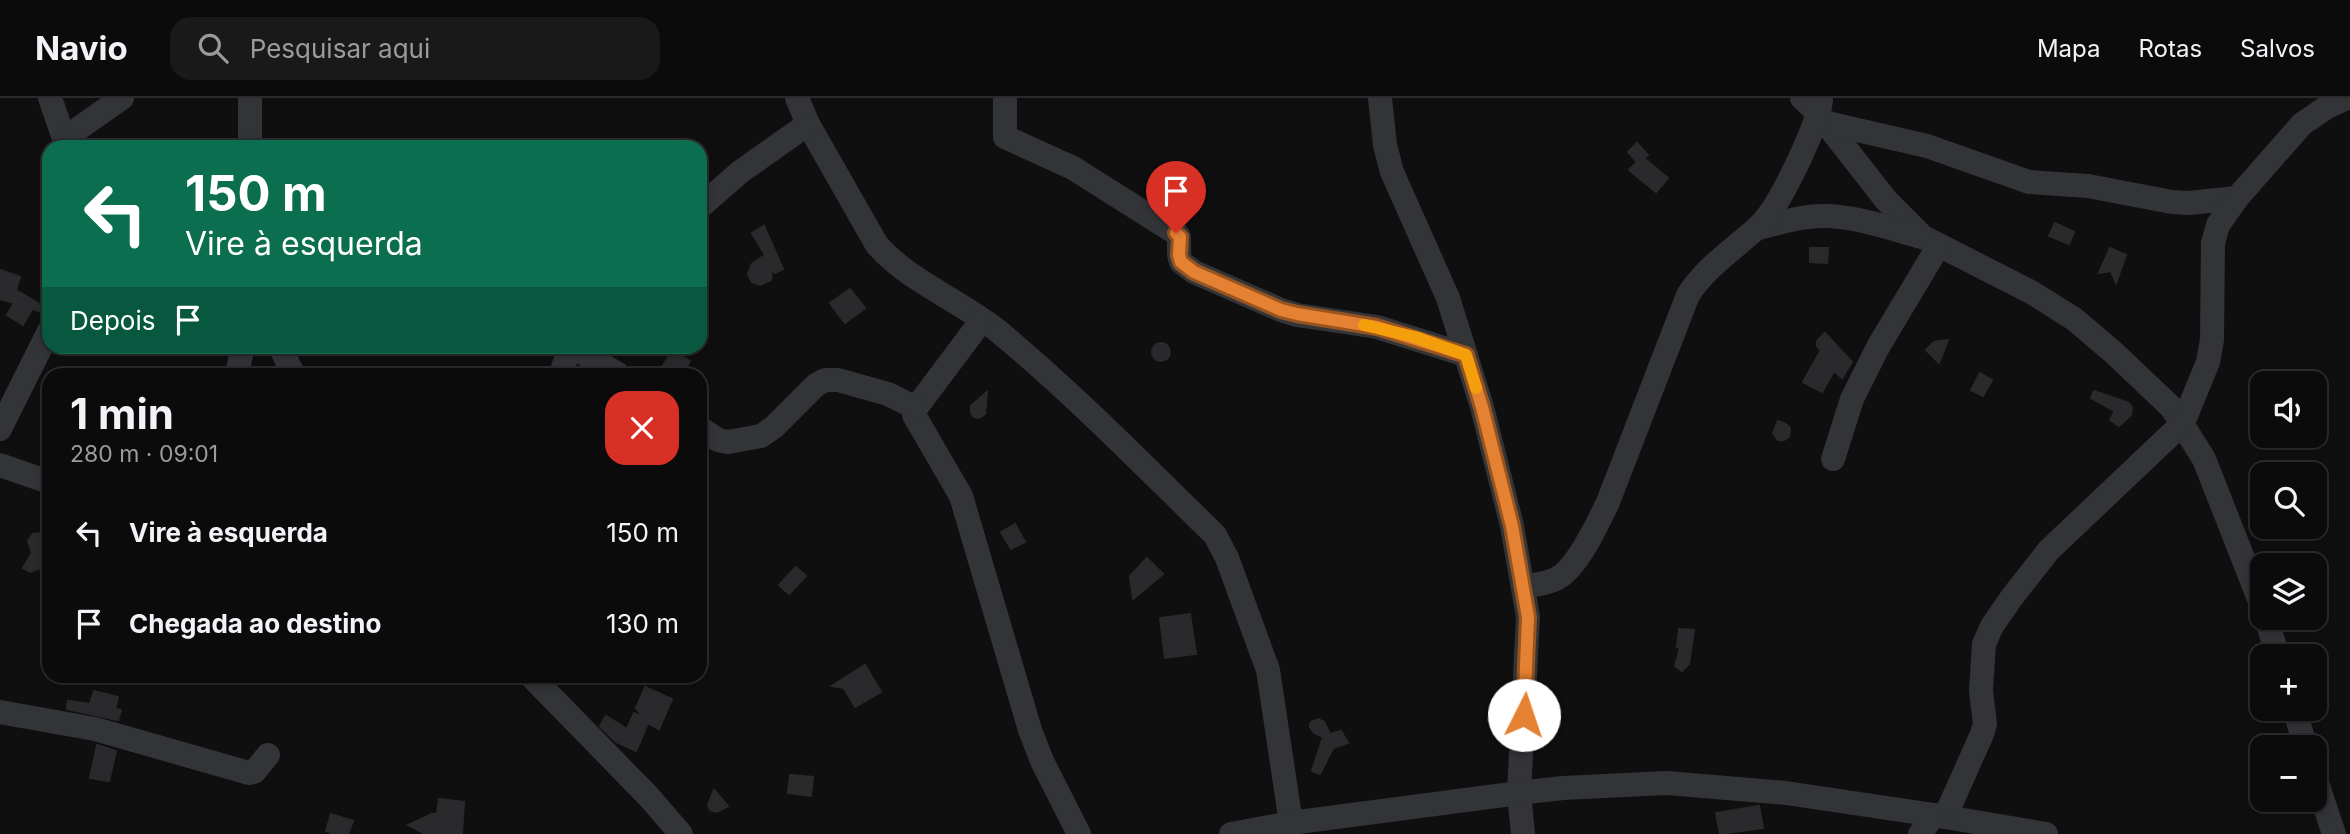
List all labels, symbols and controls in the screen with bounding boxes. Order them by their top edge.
search box [170,17,660,80]
text: Navio [35,28,128,68]
icon: search [194,29,232,67]
text: Pesquisar aqui [250,33,430,64]
text: Mapa [2037,34,2101,63]
text: Rotas [2139,34,2202,63]
text: Salvos [2240,34,2315,63]
pin [1146,161,1206,233]
text: 150 m [185,164,327,223]
icon: left [70,168,161,259]
icon: arrive [1157,172,1195,210]
text: Vire à esquerda [185,224,423,263]
icon: arrive [169,301,207,339]
text: Depois [70,305,155,336]
map controls [2250,371,2327,812]
button: sound [2250,371,2327,448]
text: 1 min [70,388,174,439]
button: close [605,391,679,465]
text: 280 m · 09:01 [70,440,218,468]
button: search [2250,462,2327,539]
icon: left [70,514,108,552]
text: Vire à esquerda [129,517,328,548]
text: 150 m [606,517,679,548]
button: layers [2250,553,2327,630]
icon: arrive [70,605,108,643]
text: Chegada ao destino [129,608,381,639]
text: 130 m [606,608,679,639]
button: + [2250,644,2327,721]
position arrow [1487,678,1561,752]
button: − [2250,735,2327,812]

